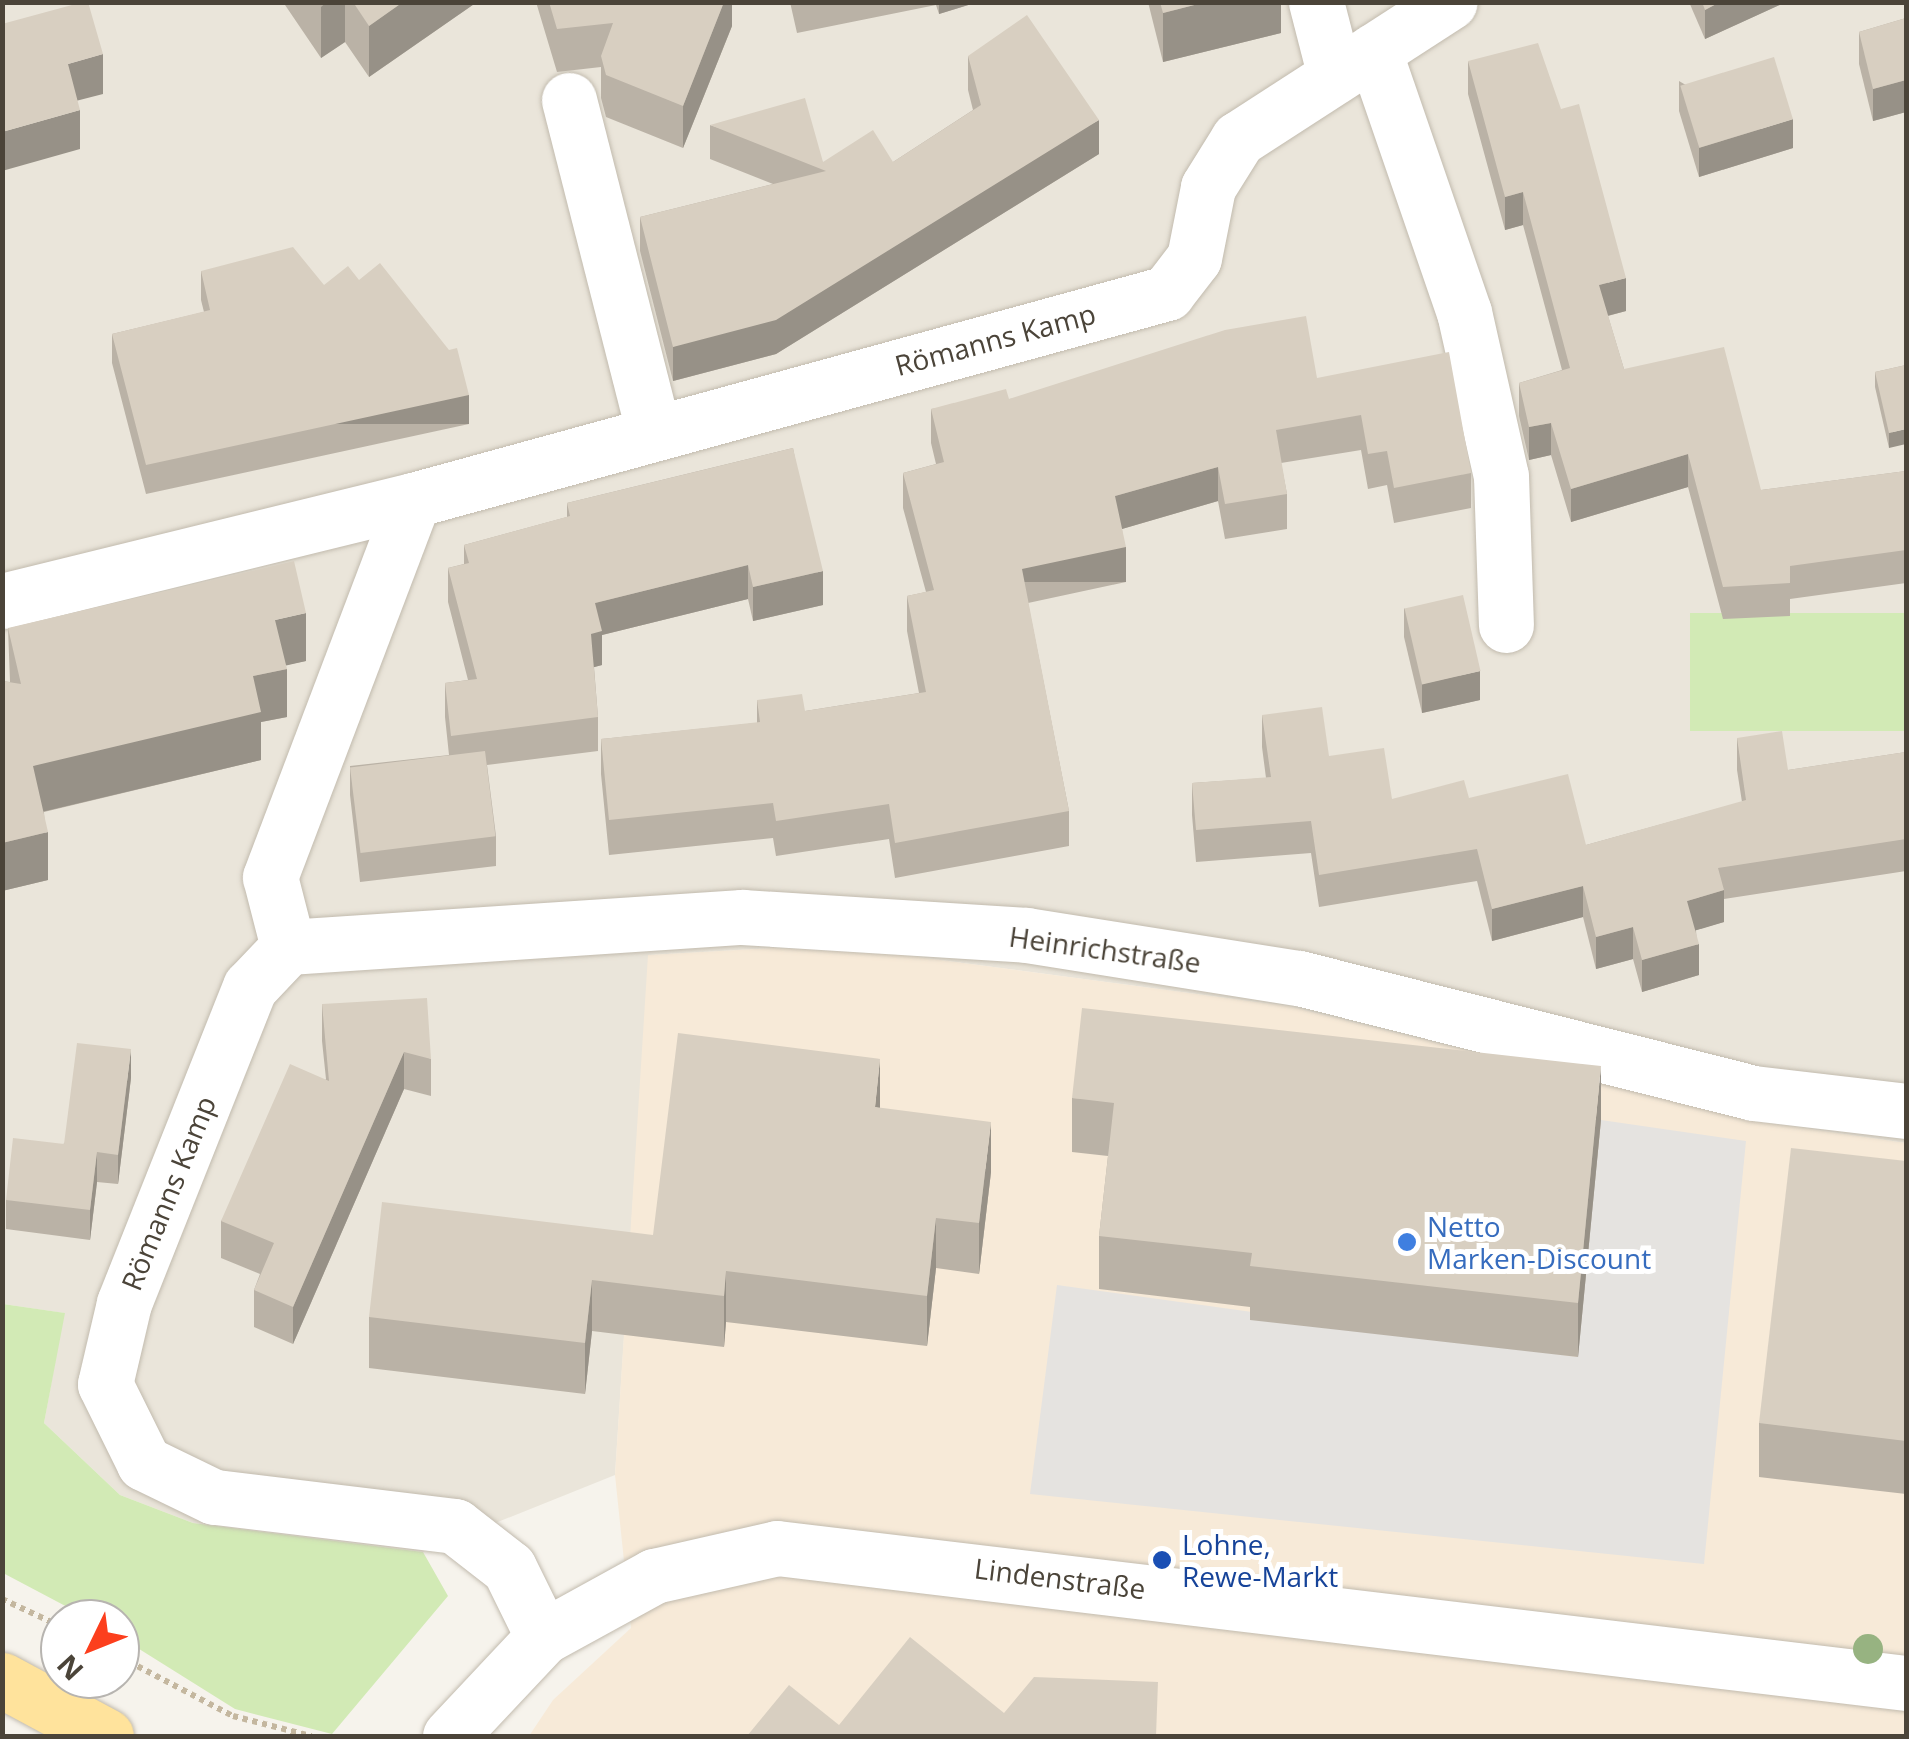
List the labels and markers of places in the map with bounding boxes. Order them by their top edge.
place label: Netto Marken-Discount [1427,1209,1651,1275]
marker: Netto Marken-Discount [1396,1231,1418,1253]
place label: Lohne, Rewe-Markt [1182,1527,1338,1593]
marker: Lohne, Rewe-Markt [1151,1549,1173,1571]

